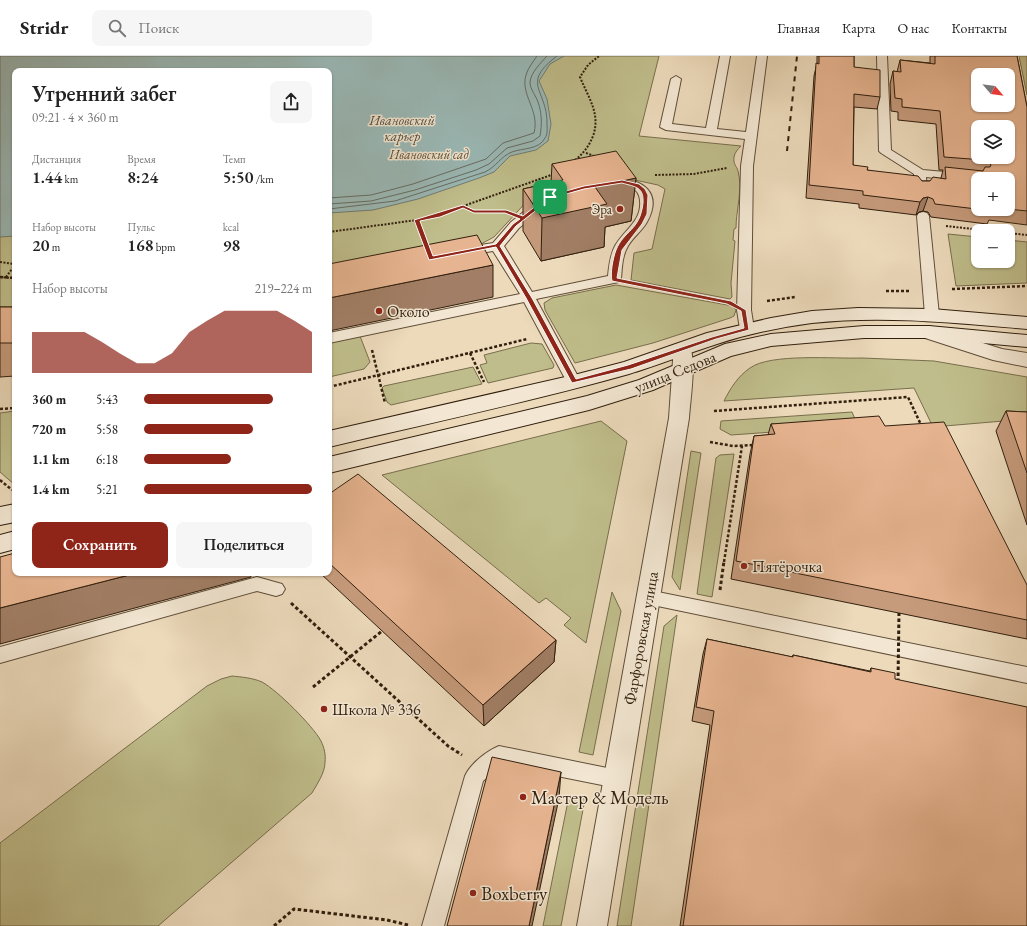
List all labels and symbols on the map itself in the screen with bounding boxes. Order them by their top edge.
north arrow [971,68,1015,112]
water label: Ивановский карьер [368,111,435,145]
park label: Ивановский сад [388,146,469,163]
pin [533,180,567,214]
place label: Эра [592,201,613,218]
marker: Эра [615,204,625,214]
place label: Около [387,301,430,322]
marker: Около [374,306,384,316]
street label: улица Седова [631,346,720,398]
place label: Пятёрочка [752,556,823,577]
marker: Пятёрочка [739,561,749,571]
street label: Фарфоровская улица [619,569,663,706]
place label: Школа № 336 [332,699,421,720]
marker: Школа № 336 [319,704,329,714]
place label: Мастер & Модель [531,785,669,810]
marker: Мастер & Модель [518,792,528,802]
place label: Boxberry [481,881,548,906]
marker: Boxberry [468,888,478,898]

